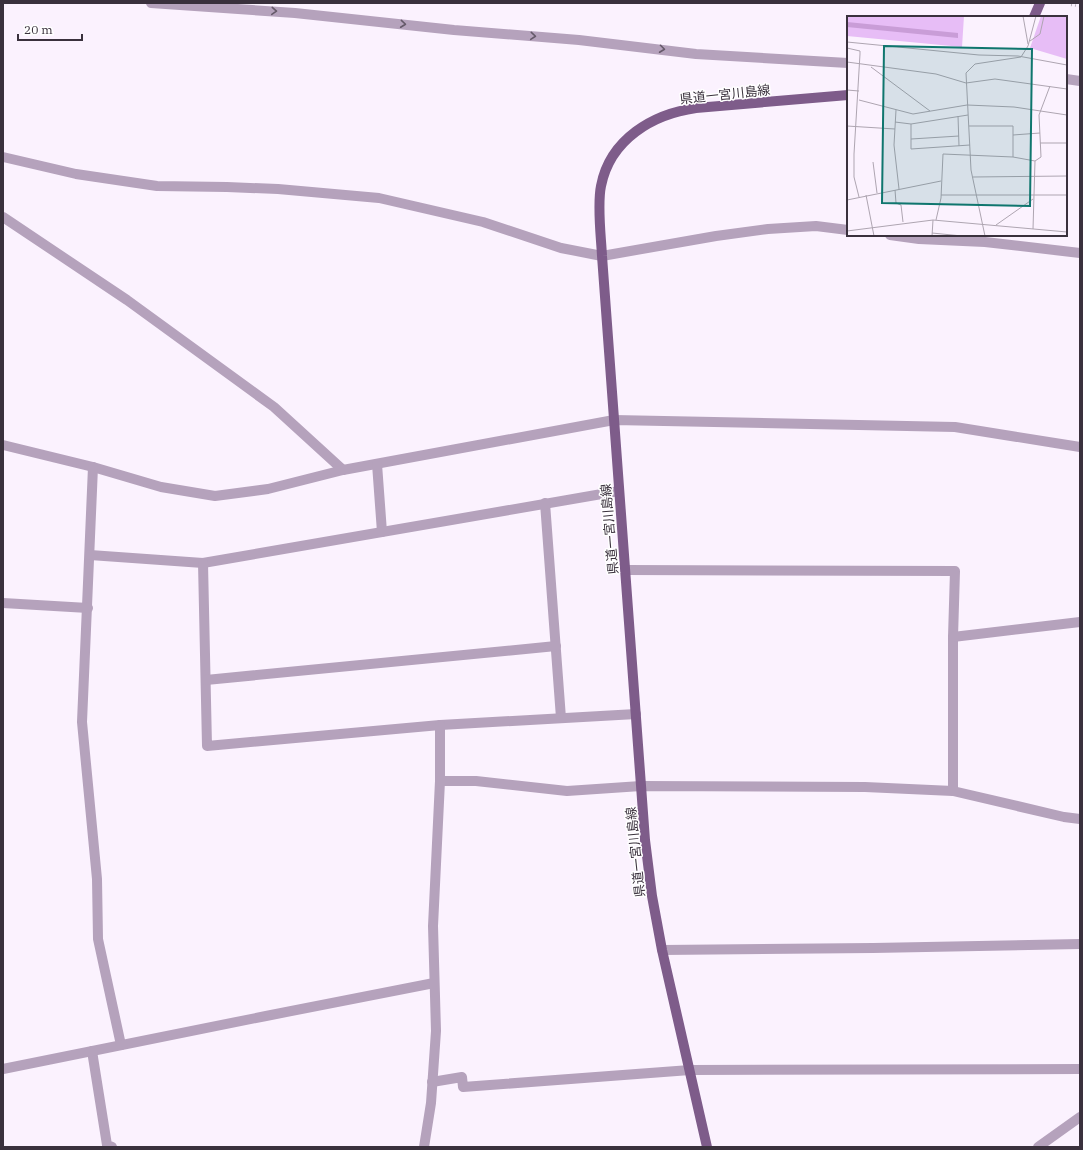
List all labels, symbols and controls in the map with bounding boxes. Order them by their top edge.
one-way arrow [271,7,277,16]
scale bar [18,16,82,42]
inset map [847,16,1067,236]
one-way arrow [400,19,406,28]
text: 20 m [24,22,53,37]
one-way arrow [530,31,536,40]
one-way arrow [659,45,665,54]
street label: 県道一宮川島線 [679,81,771,108]
street label: 県道一宮川島線 [597,483,622,575]
street label: 県道一宮川島線 [622,806,649,898]

